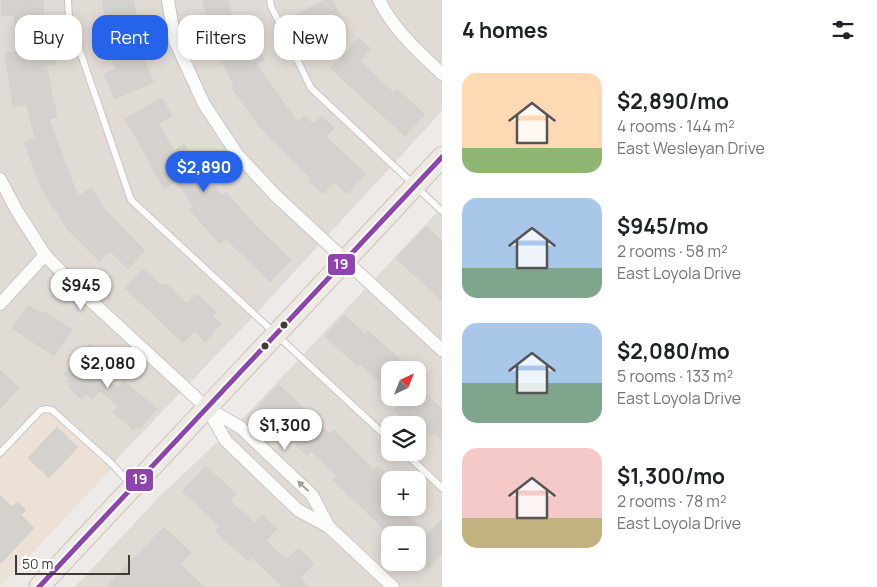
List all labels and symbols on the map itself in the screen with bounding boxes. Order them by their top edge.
pin: $2,890 [163,150,245,193]
line badge: 19 [327,253,356,276]
text: 19 [334,254,348,273]
pin: $945 [51,268,111,311]
unlabelled marker [279,320,289,330]
unlabelled marker [260,341,270,351]
pin: $2,080 [67,346,149,389]
north arrow [381,361,426,406]
pin: $1,300 [244,408,326,451]
line badge: 19 [125,468,154,492]
text: 19 [133,469,147,488]
one-way arrow [297,480,309,492]
scale bar [15,552,130,575]

